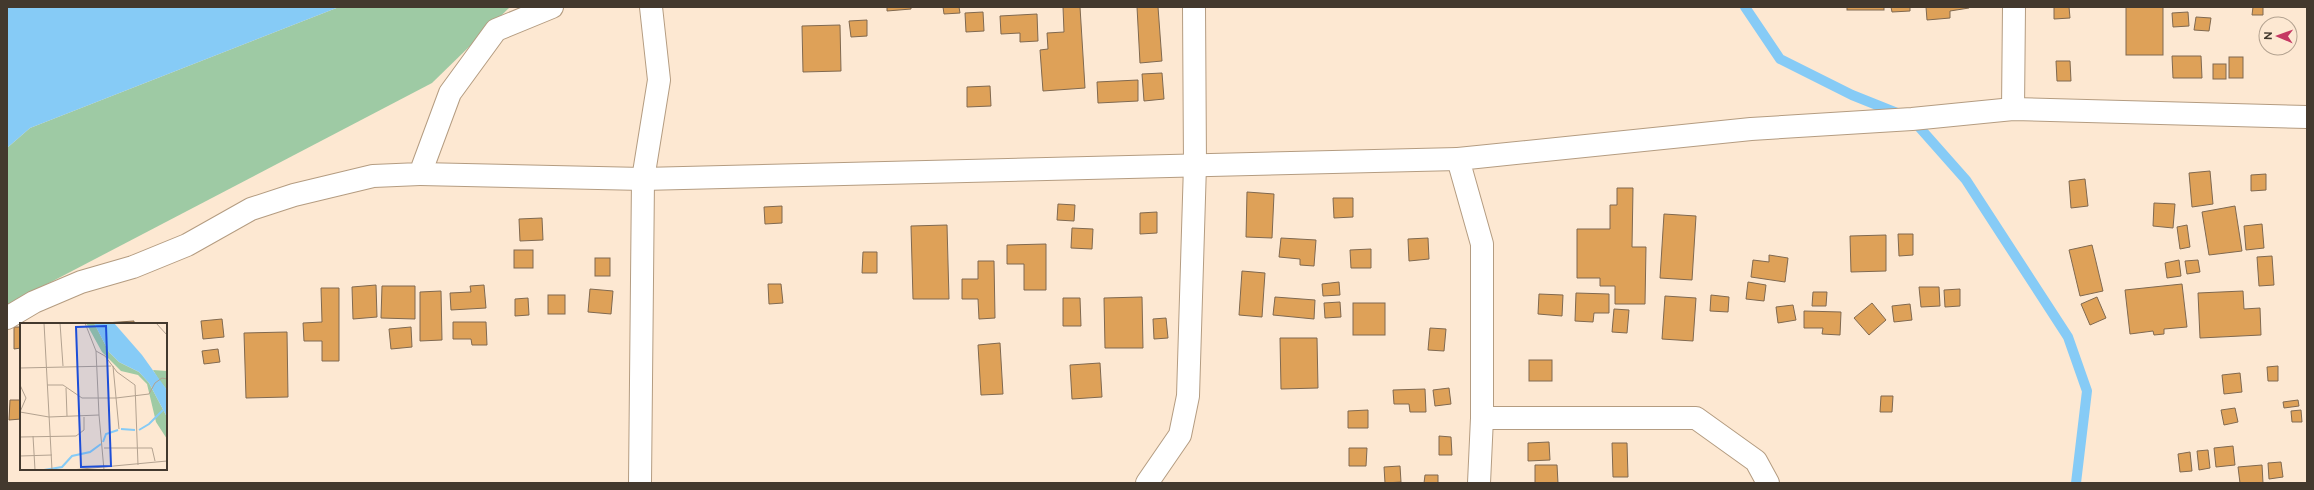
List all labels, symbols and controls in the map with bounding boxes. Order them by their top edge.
north arrow [2258,16,2298,56]
text: N [2262,31,2275,40]
inset map [20,323,167,470]

